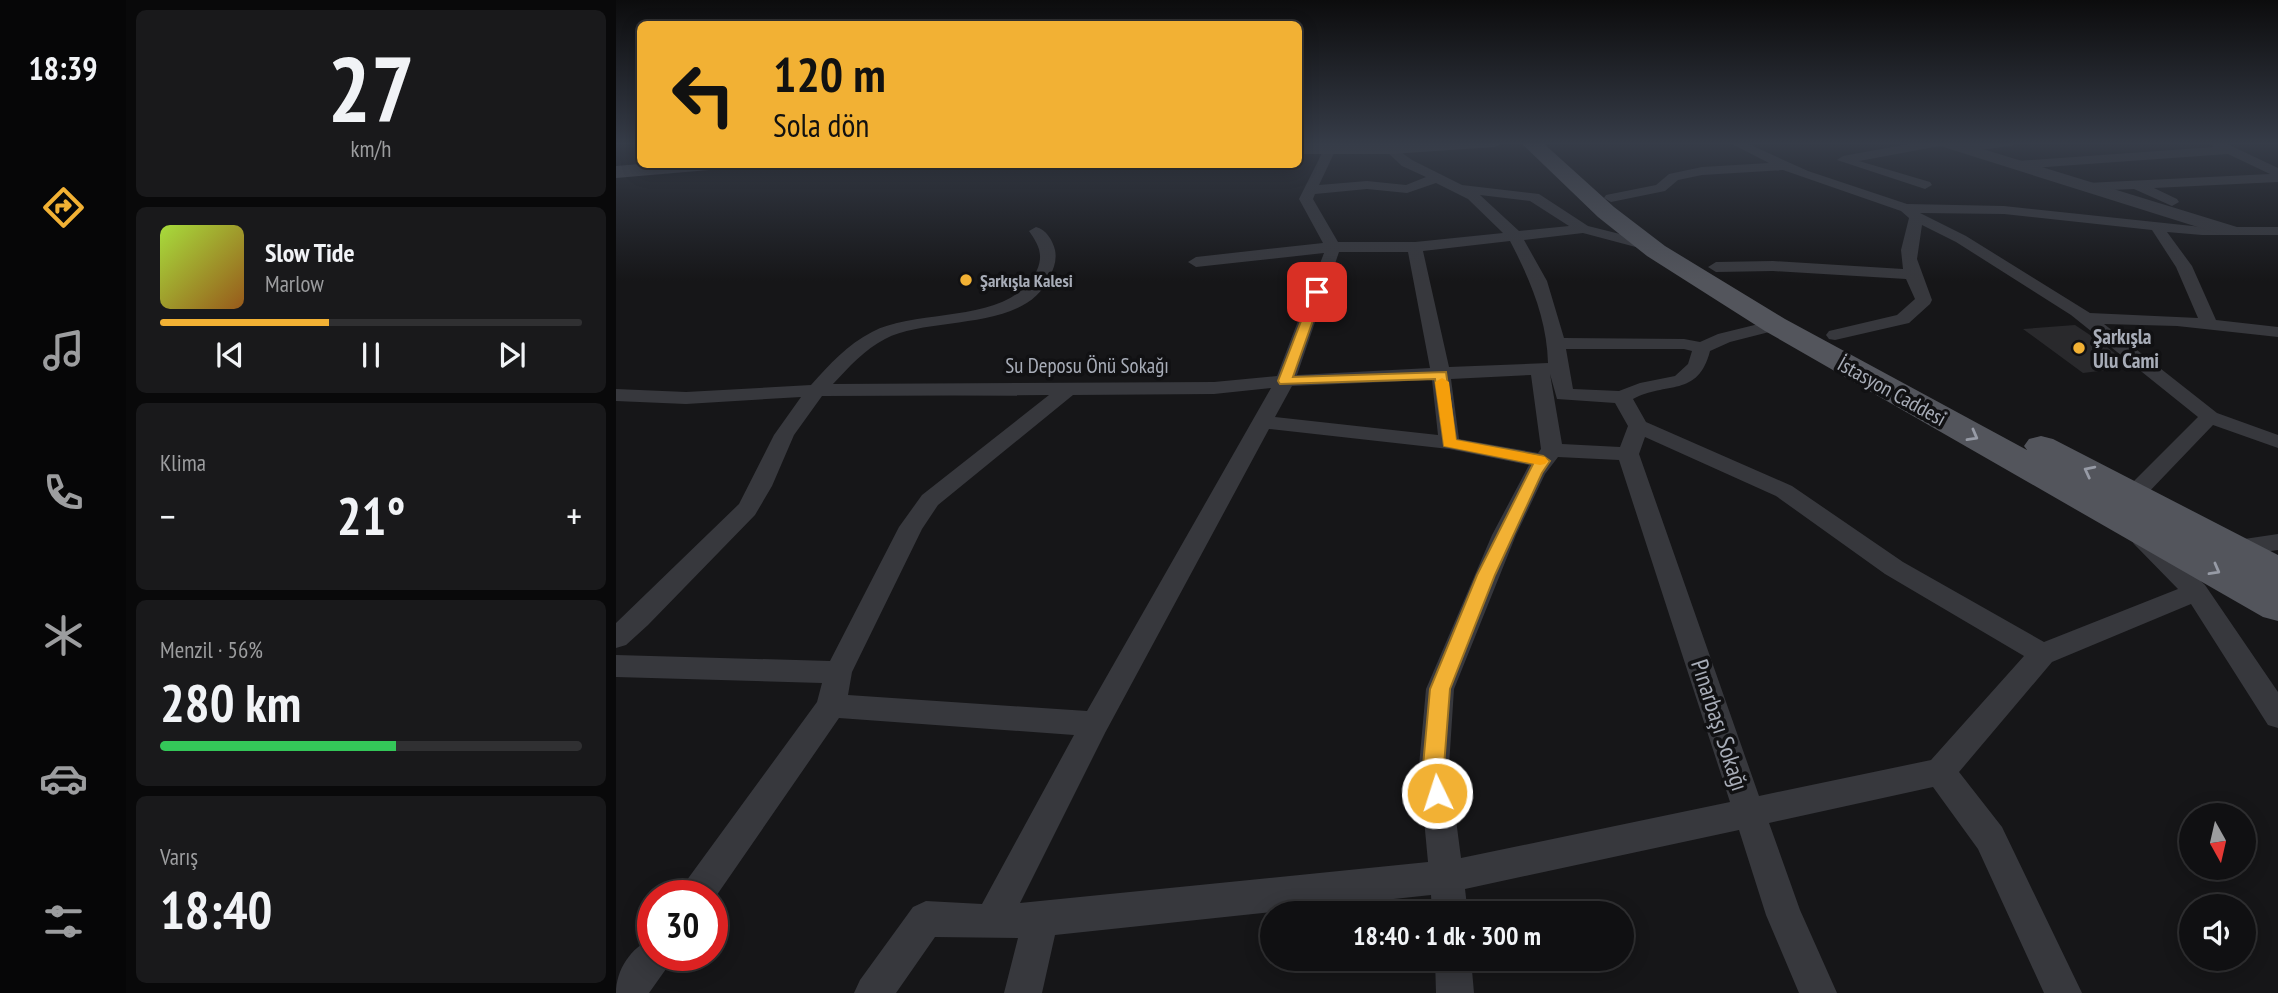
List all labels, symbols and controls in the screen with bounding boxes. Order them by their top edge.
text: 27 [328,29,415,147]
text: 120 m [773,42,886,106]
text: 18:39 [28,47,98,89]
icon: left [658,49,749,140]
text: Sola dön [773,104,869,146]
text: km/h [351,134,391,163]
icon: directions [39,183,88,232]
text: Slow Tide [265,236,355,269]
pin [1287,262,1347,322]
text: Marlow [265,269,324,298]
place label: Şarkışla Kalesi [980,269,1073,292]
marker: Şarkışla Kalesi [958,272,974,288]
icon: arrive [1298,273,1336,311]
place label: Şarkışla Ulu Cami [2093,323,2159,374]
icon: music [39,326,88,375]
icon: previous [211,336,249,374]
icon: pause [352,336,390,374]
icon: next [493,336,531,374]
marker: Şarkışla Ulu Cami [2071,340,2087,356]
street label: İstasyon Caddesi [1833,350,1951,432]
street label: Su Deposu Önü Sokağı [1005,352,1169,379]
one-way arrow [1966,428,1978,441]
text: Klima [160,448,206,477]
one-way arrow [2084,465,2096,479]
icon: phone [39,468,88,517]
text: 21° [337,482,405,549]
text: − [160,491,176,540]
text: + [566,491,582,540]
one-way arrow [2207,562,2220,576]
icon: climate [39,611,88,660]
text: Menzil · 56% [160,635,263,664]
street label: Pınarbaşı Sokağı [1684,655,1756,795]
text: 280 km [160,669,301,736]
icon: car [39,754,88,803]
position arrow [1400,756,1474,830]
north arrow [2179,803,2256,880]
map controls [2179,803,2256,971]
text: Varış [160,842,198,871]
text: 18:40 [160,876,272,943]
speed limit sign: 30 [637,880,728,971]
button: sound [2179,894,2256,971]
icon: filters [39,897,88,946]
text: 18:40 · 1 dk · 300 m [1353,919,1541,952]

